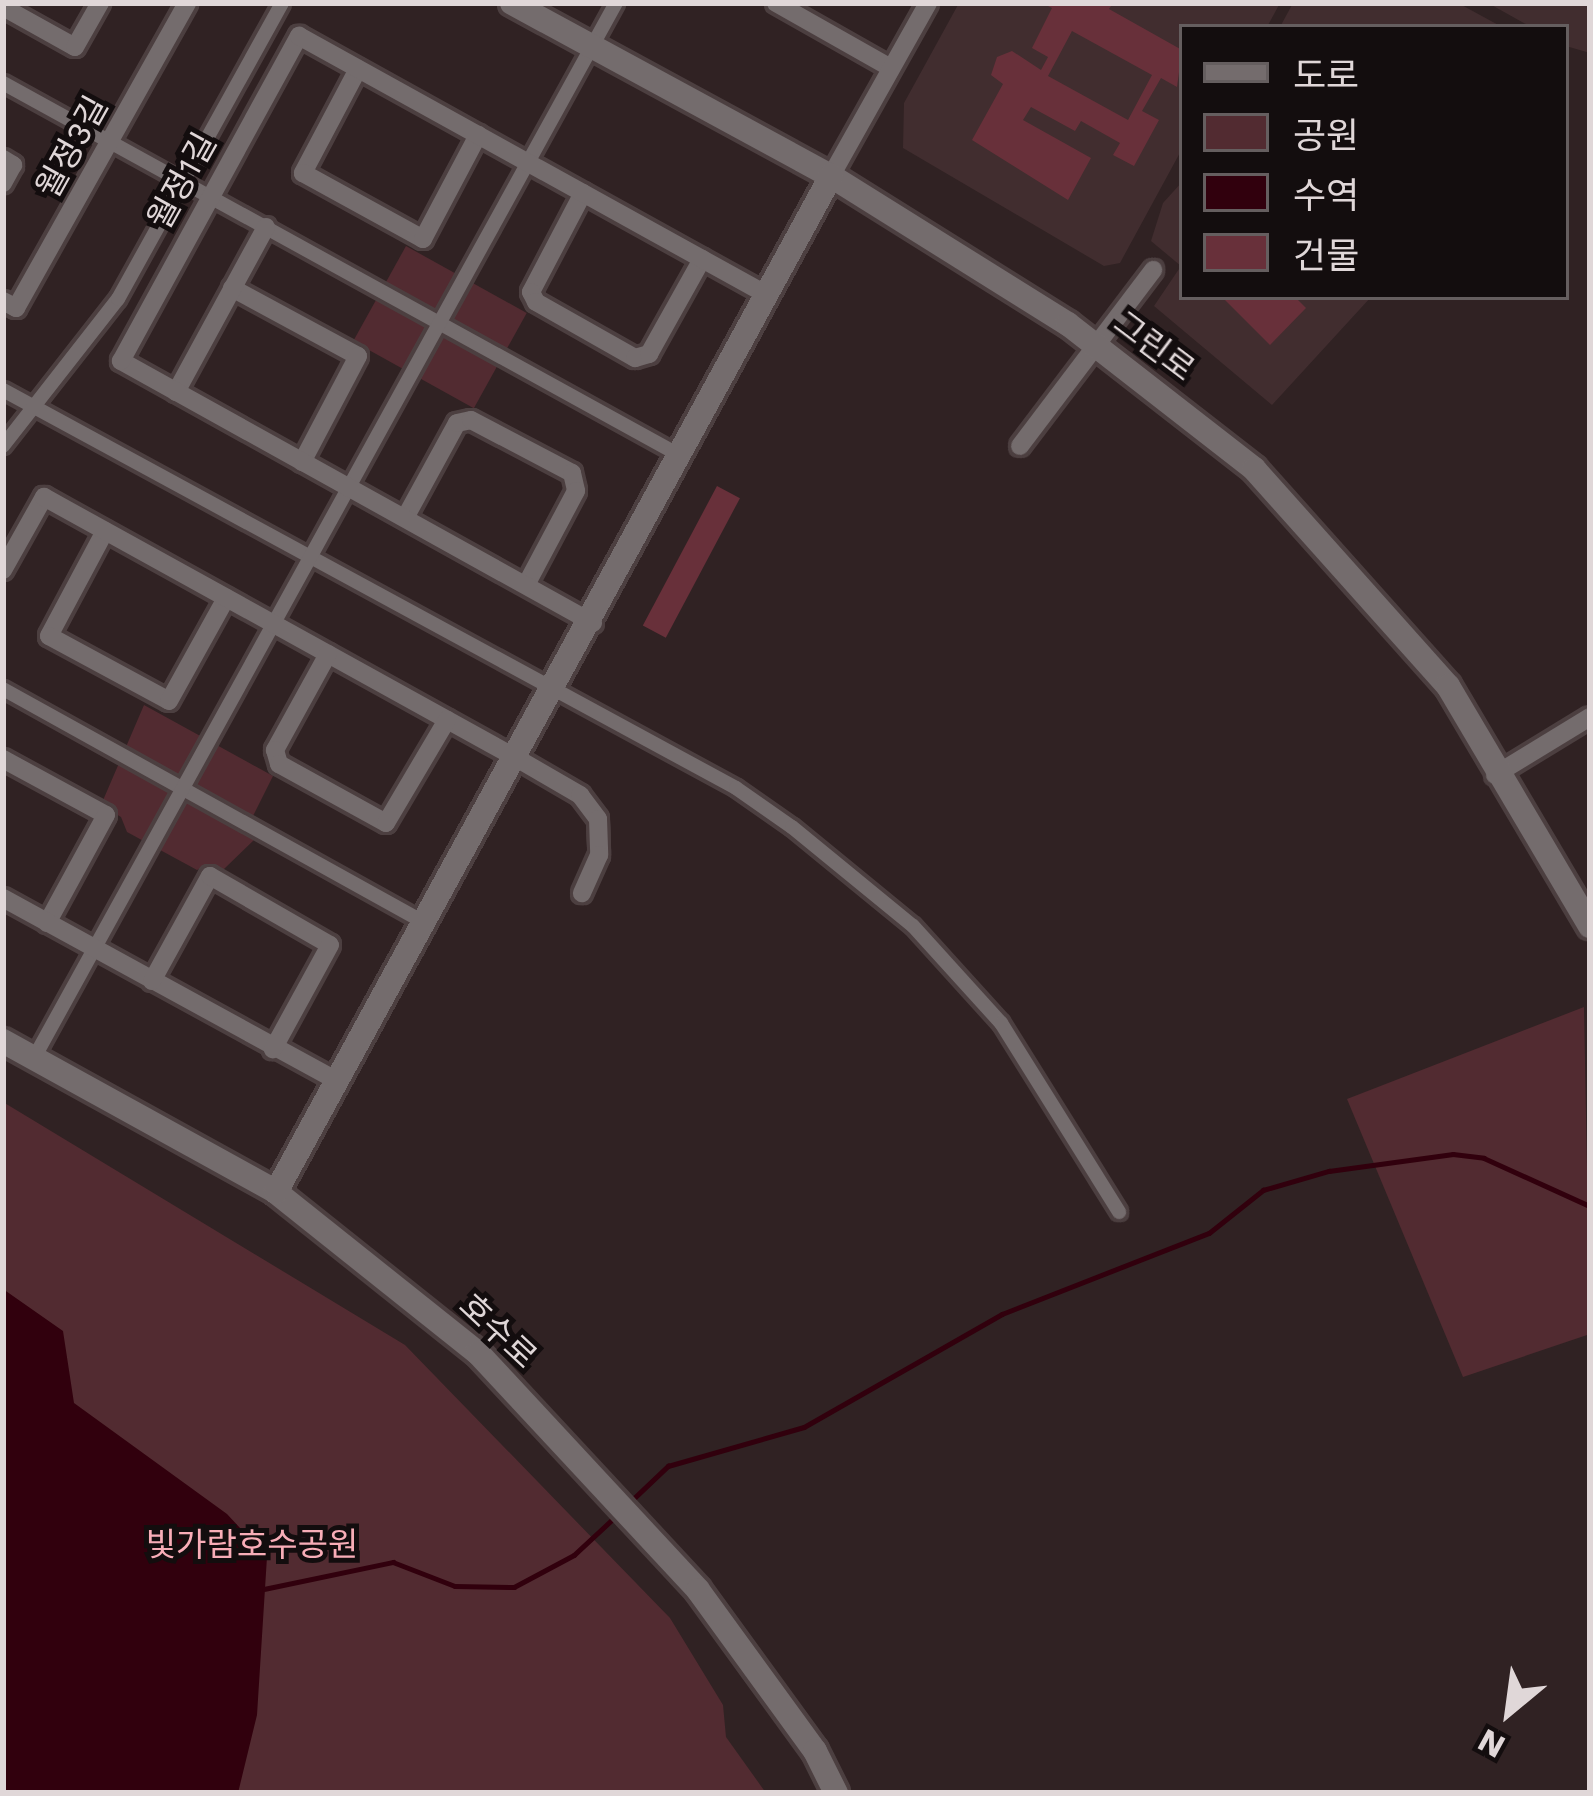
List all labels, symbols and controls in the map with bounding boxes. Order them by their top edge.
legend [1179,24,1569,300]
text: 도로 [1293,55,1359,97]
street label: 월정3길 [28,89,116,205]
text: 공원 [1293,115,1359,157]
street label: 월정1길 [139,126,225,236]
text: 수역 [1293,175,1359,217]
text: 건물 [1293,235,1359,277]
street label: 그린로 [1106,303,1202,389]
street label: 호수로 [451,1285,545,1377]
park label: 빛가람호수공원 [146,1525,358,1565]
north arrow [1449,1652,1569,1772]
text: N [1471,1721,1511,1767]

